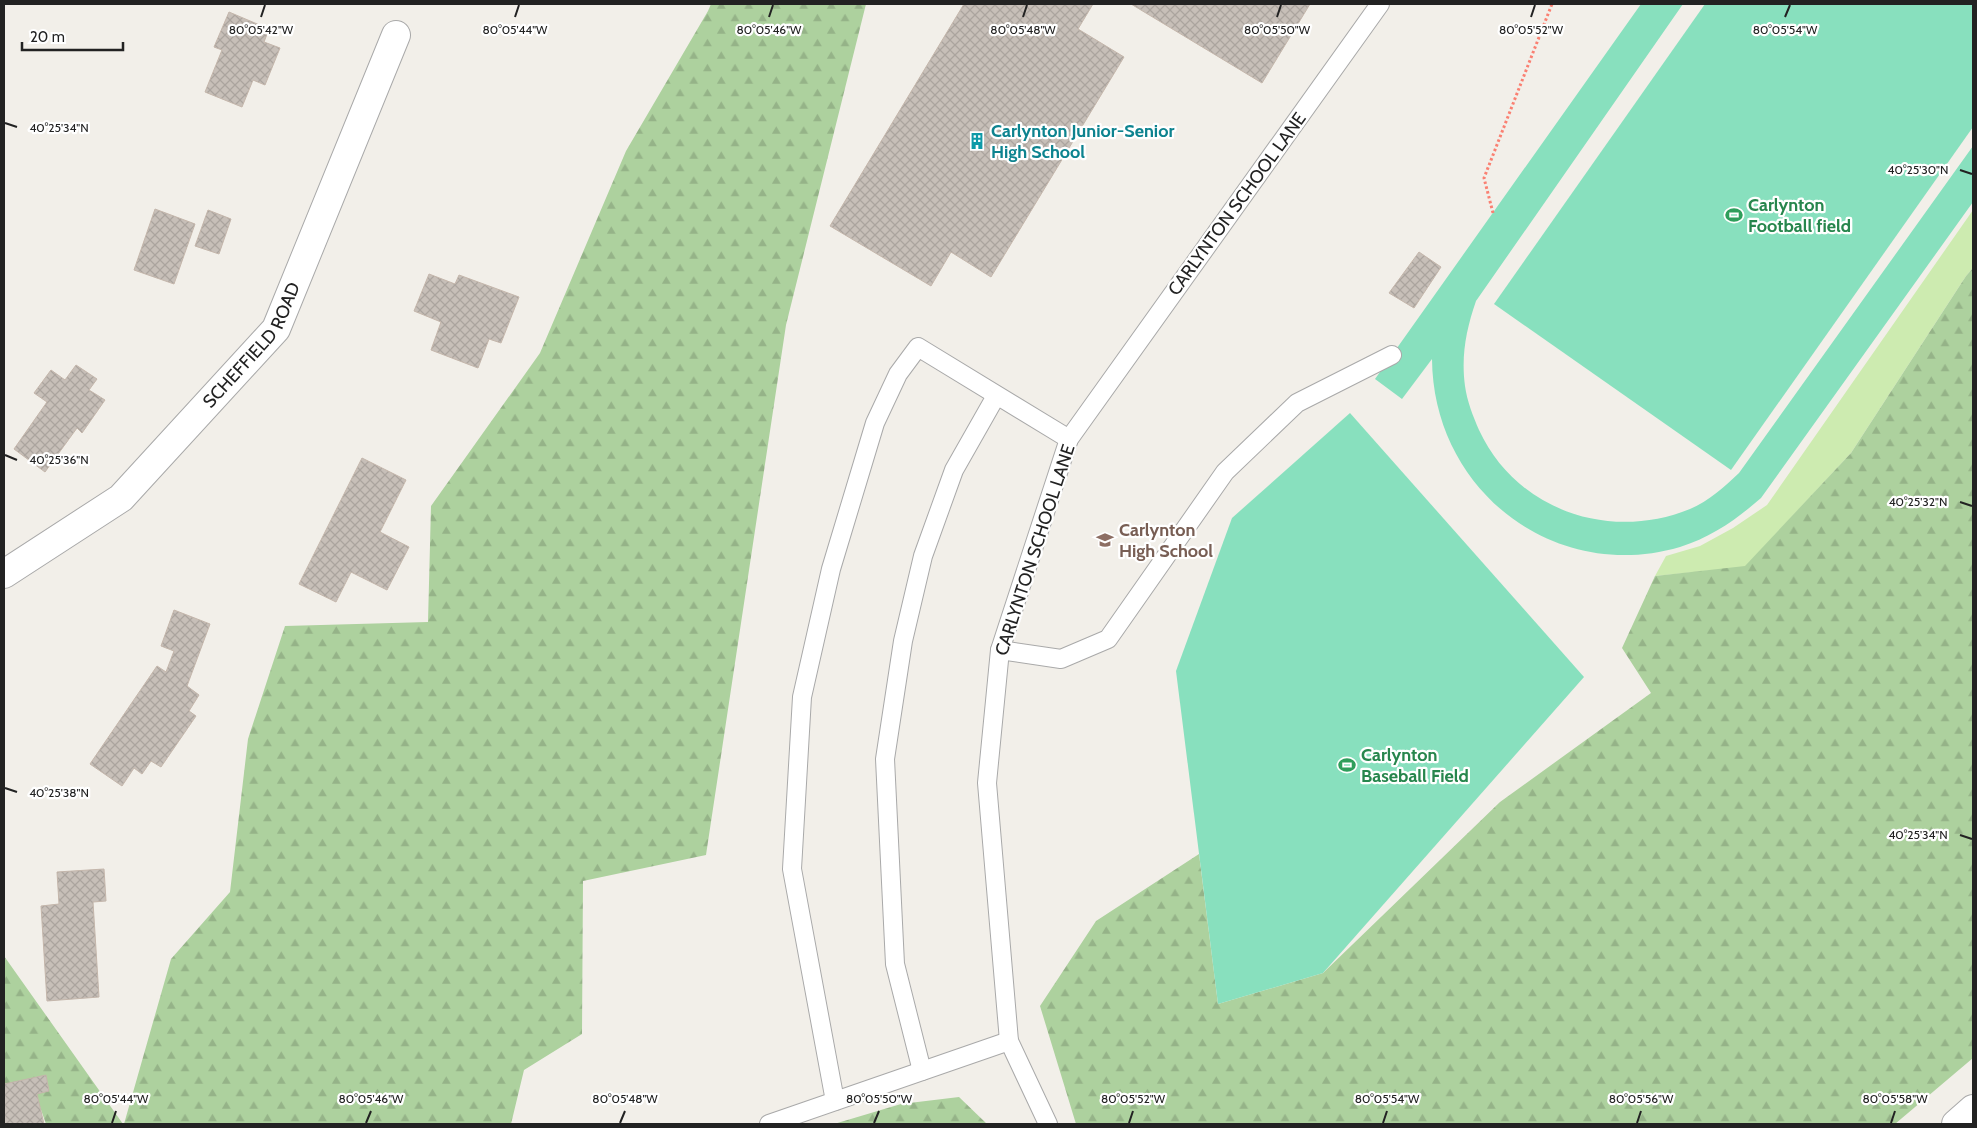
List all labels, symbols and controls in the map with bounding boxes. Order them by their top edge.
scale bar [22,20,124,52]
text: 80°05'42"W [229,22,294,37]
text: 80°05'44"W [483,22,548,37]
text: 80°05'46"W [737,22,802,37]
text: 80°05'48"W [990,22,1056,37]
text: 80°05'50"W [1244,22,1311,37]
text: 80°05'52"W [1499,22,1564,37]
text: 80°05'54"W [1753,22,1818,37]
text: 20 m [30,28,65,46]
street label: CARLYNTON SCHOOL LANE [1163,108,1311,300]
text: 40°25'34"N [29,120,89,135]
place label: Carlynton Junior-Senior High School [991,120,1174,163]
building icon: Carlynton Junior-Senior High School [967,131,987,151]
text: 40°25'30"N [1888,162,1948,177]
place label: Carlynton Football field [1748,194,1851,237]
sports icon: Carlynton Football field [1724,205,1744,225]
street label: SCHEFFIELD ROAD [198,279,305,412]
street label: CARLYNTON SCHOOL LANE [990,442,1080,658]
text: 40°25'36"N [29,452,89,467]
text: 40°25'32"N [1889,494,1947,509]
place label: Carlynton High School [1119,519,1213,562]
school or university icon: Carlynton High School [1095,530,1115,550]
place label: Carlynton Baseball Field [1361,744,1469,787]
sports icon: Carlynton Baseball Field [1337,755,1357,775]
text: 40°25'38"N [29,785,89,800]
text: 40°25'34"N [1888,827,1948,842]
text: 80°05'44"W [84,1091,149,1106]
text: 80°05'46"W [339,1091,404,1106]
text: 80°05'48"W [592,1091,658,1106]
text: 80°05'50"W [846,1091,913,1106]
text: 80°05'52"W [1101,1091,1166,1106]
text: 80°05'54"W [1355,1091,1420,1106]
text: 80°05'56"W [1609,1091,1674,1106]
text: 80°05'58"W [1862,1091,1928,1106]

